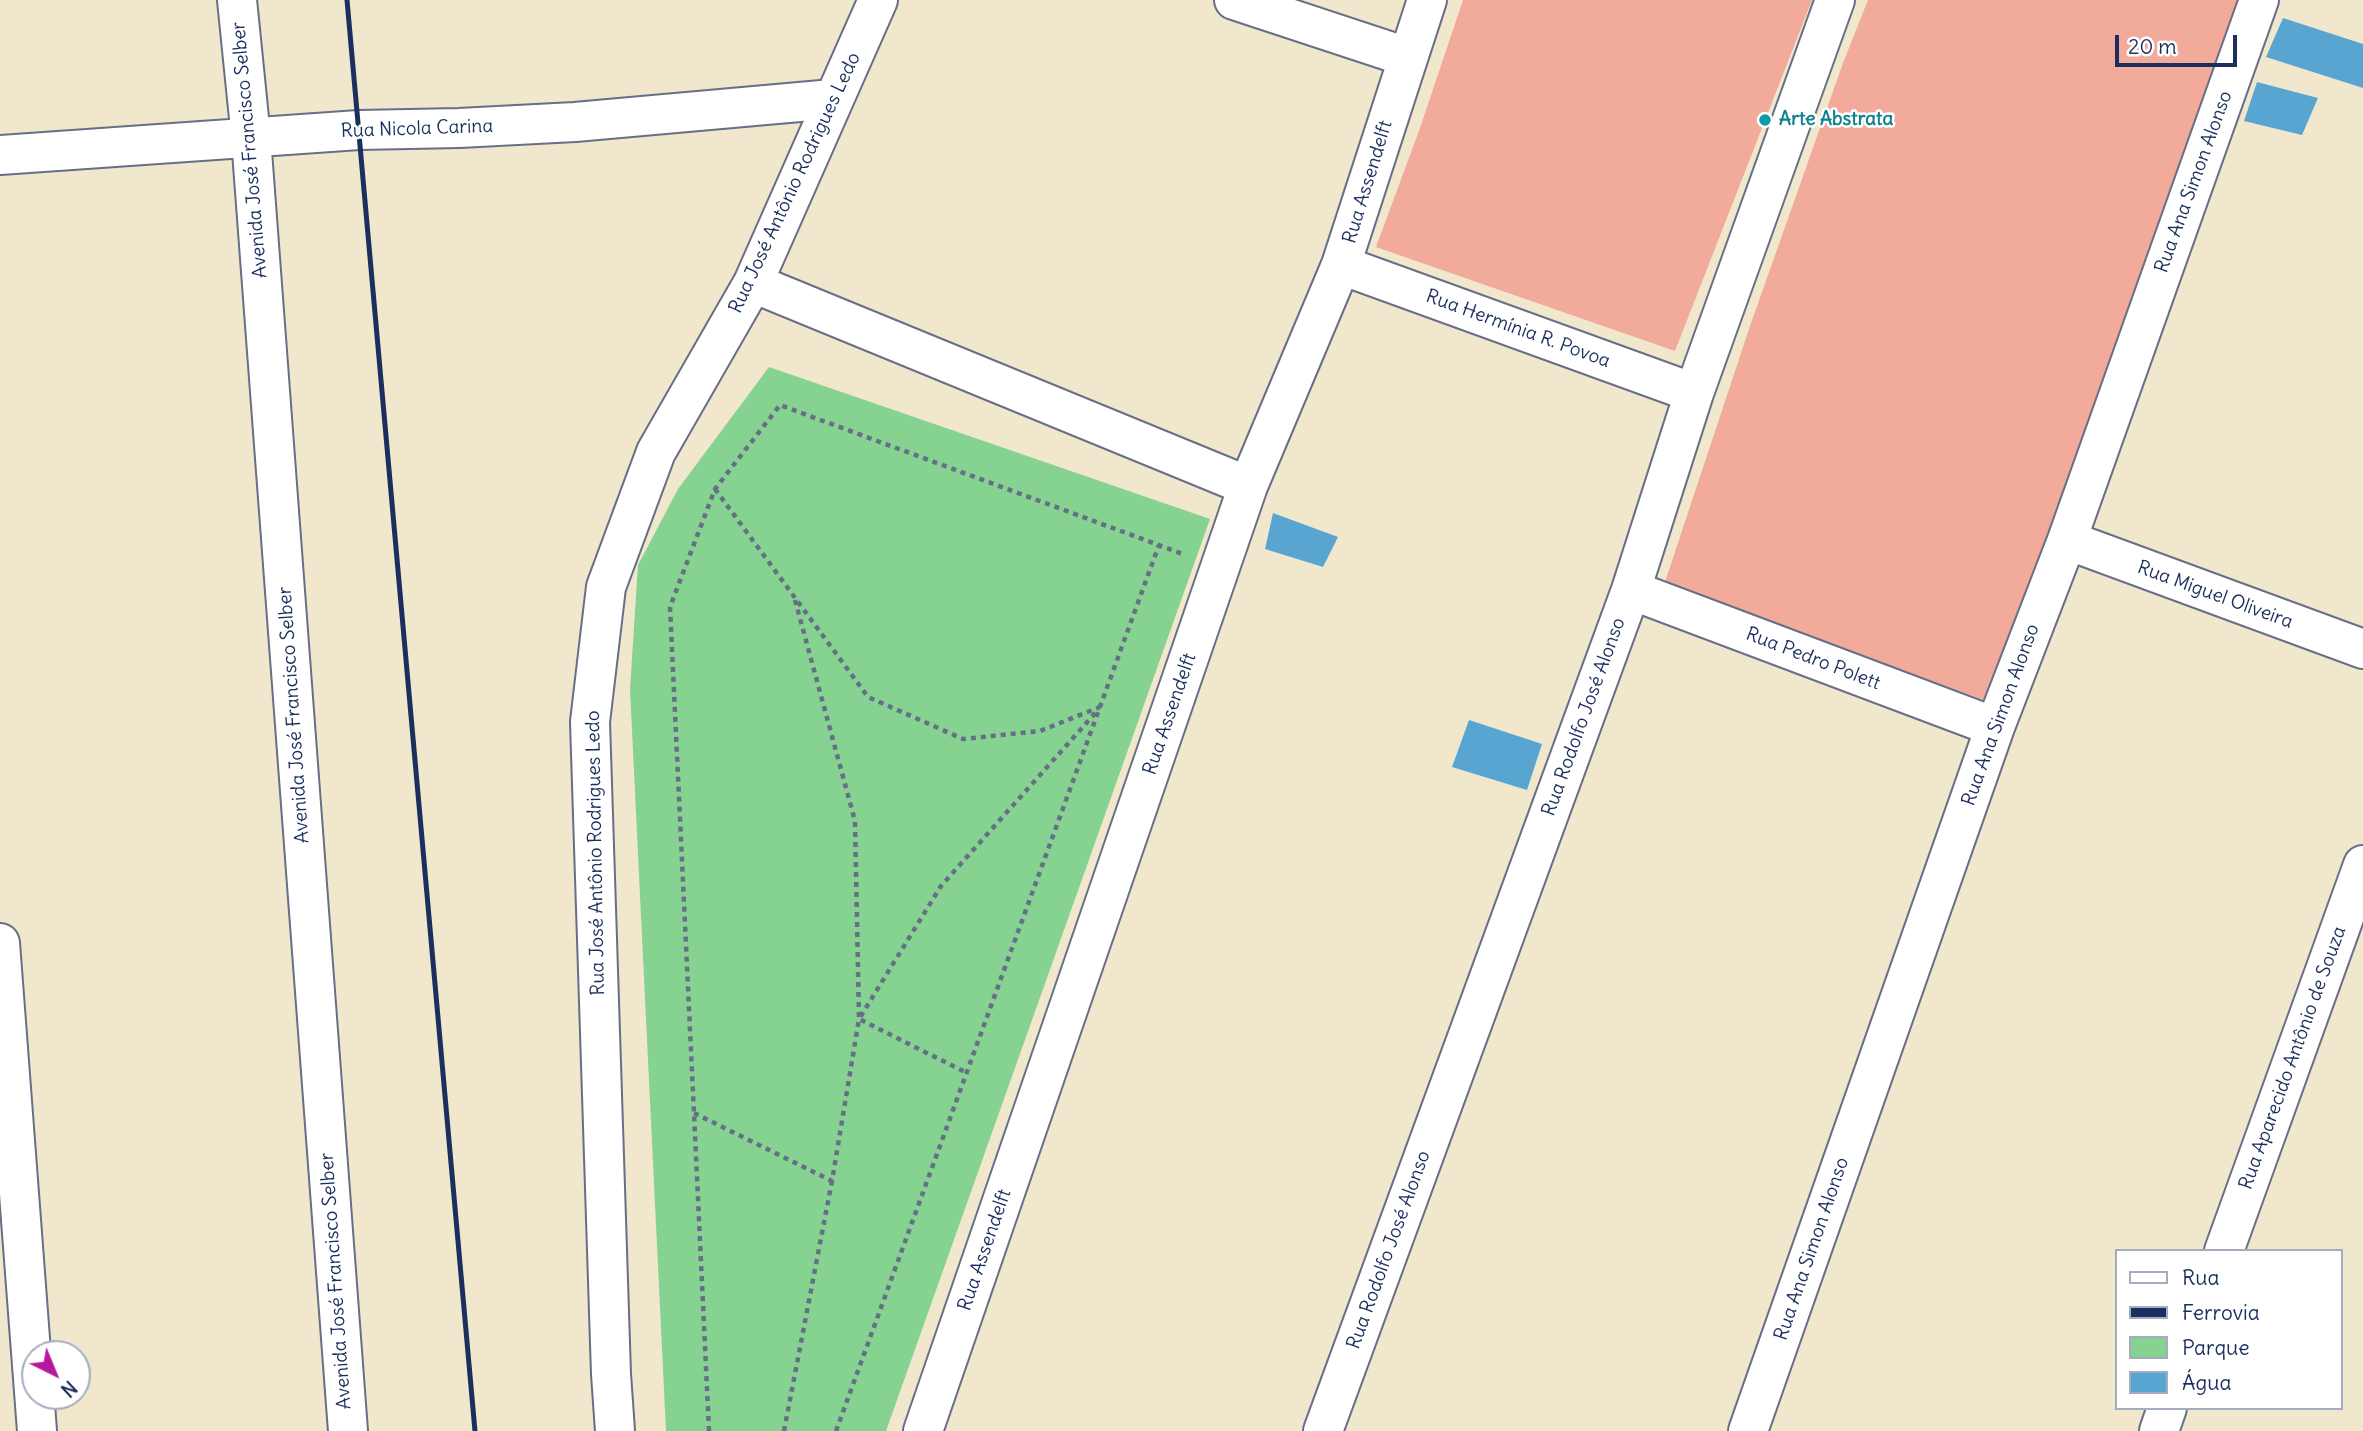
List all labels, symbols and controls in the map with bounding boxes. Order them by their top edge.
street label: Avenida José Francisco Selber [227,21,273,279]
scale bar [2118,21,2240,65]
text: 20 m [2128,33,2177,60]
street label: Rua José Antônio Rodrigues Ledo [724,49,866,317]
street label: Rua Ana Simon Alonso [2150,88,2238,276]
place label: Arte Abstrata [1779,109,1893,131]
marker: Arte Abstrata [1757,112,1773,128]
street label: Rua Nicola Carina [340,115,494,143]
street label: Rua Assendelft [1338,118,1398,246]
street label: Rua Hermínia R. Povoa [1423,285,1613,373]
street label: Rua Miguel Oliveira [2134,556,2296,634]
street label: Avenida José Francisco Selber [274,586,314,844]
street label: Rua Rodolfo José Alonso [1537,615,1631,819]
street label: Rua Ana Simon Alonso [1957,621,2045,809]
street label: Rua Pedro Polett [1743,623,1883,695]
street label: Rua Assendelft [1139,650,1201,778]
street label: Rua José Antônio Rodrigues Ledo [582,710,610,996]
street label: Rua Aparecido Antônio de Souza [2235,923,2351,1193]
street label: Rua Rodolfo José Alonso [1342,1148,1436,1352]
street label: Avenida José Francisco Selber [316,1152,356,1410]
street label: Rua Ana Simon Alonso [1770,1154,1854,1344]
street label: Rua Assendelft [954,1186,1016,1314]
legend [2114,1249,2342,1410]
text: Rua [2182,1264,2219,1291]
text: Ferrovia [2182,1299,2260,1326]
text: Parque [2182,1334,2250,1361]
north arrow [21,1340,91,1410]
text: Água [2182,1369,2231,1396]
text: N [56,1376,82,1402]

